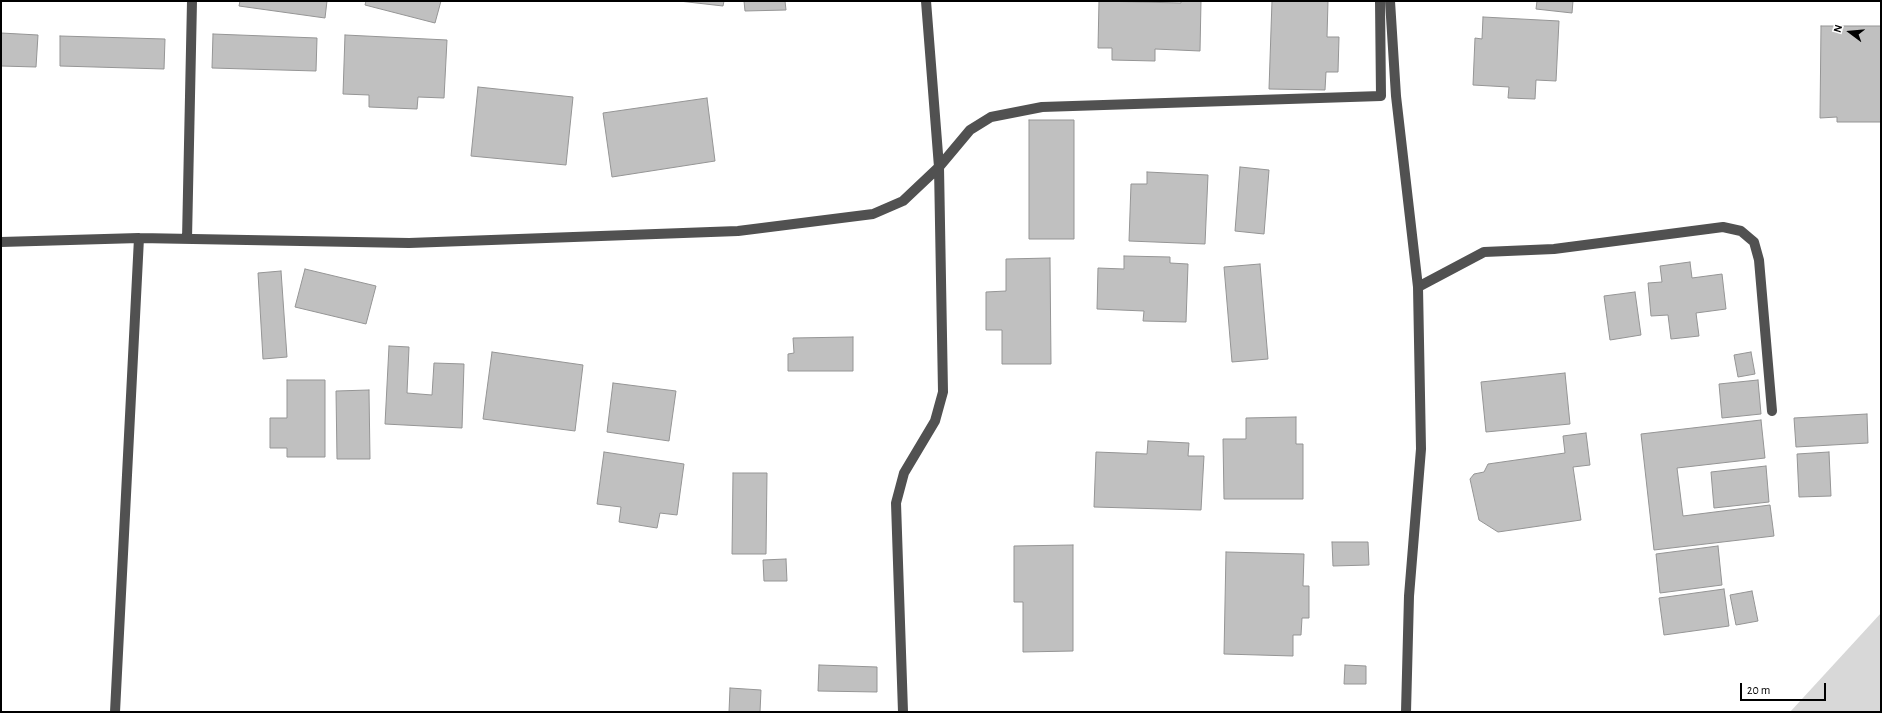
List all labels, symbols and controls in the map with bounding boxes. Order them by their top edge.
north arrow [1830,12,1870,52]
text: N [1832,23,1844,34]
scale bar [1742,675,1828,701]
text: 20 m [1747,684,1770,696]

